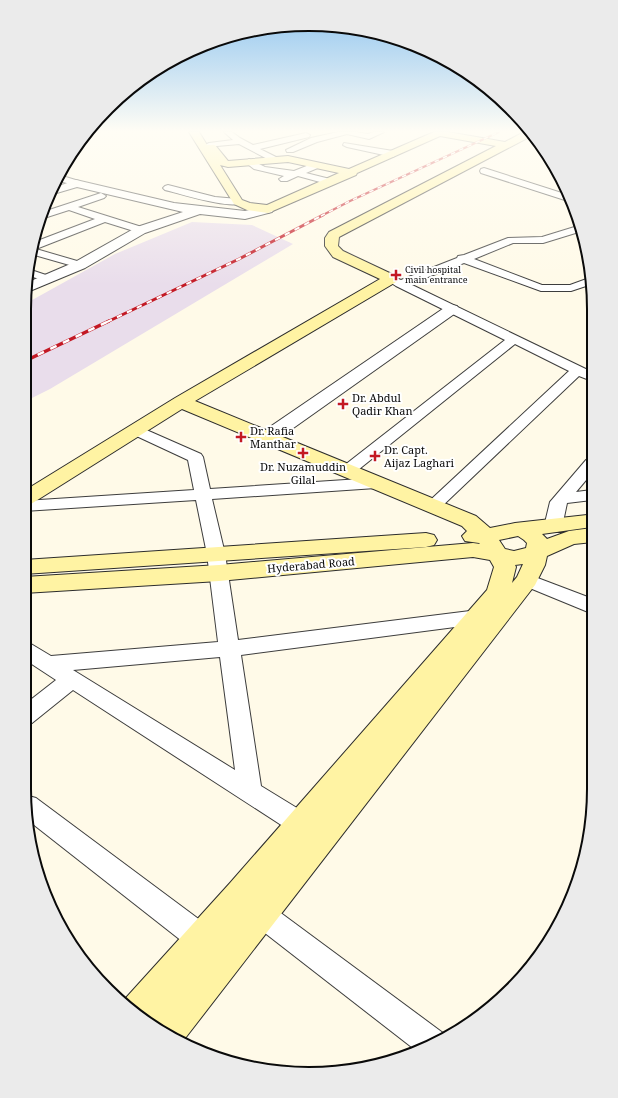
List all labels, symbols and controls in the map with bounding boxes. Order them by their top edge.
place label: Civil hospital main entrance [405,263,468,286]
marker: Civil hospital main entrance [390,269,402,281]
place label: Dr. Abdul Qadir Khan [352,390,413,418]
marker: Dr. Abdul Qadir Khan [337,398,349,410]
place label: Dr. Rafia Manthar [250,423,297,451]
marker: Dr. Rafia Manthar [235,431,247,443]
place label: Dr. Capt. Aijaz Laghari [384,442,455,470]
marker: Dr. Nuzamuddin Gilal [297,447,309,459]
marker: Dr. Capt. Aijaz Laghari [369,450,381,462]
place label: Dr. Nuzamuddin Gilal [260,459,346,487]
street label: Hyderabad Road [267,553,356,576]

